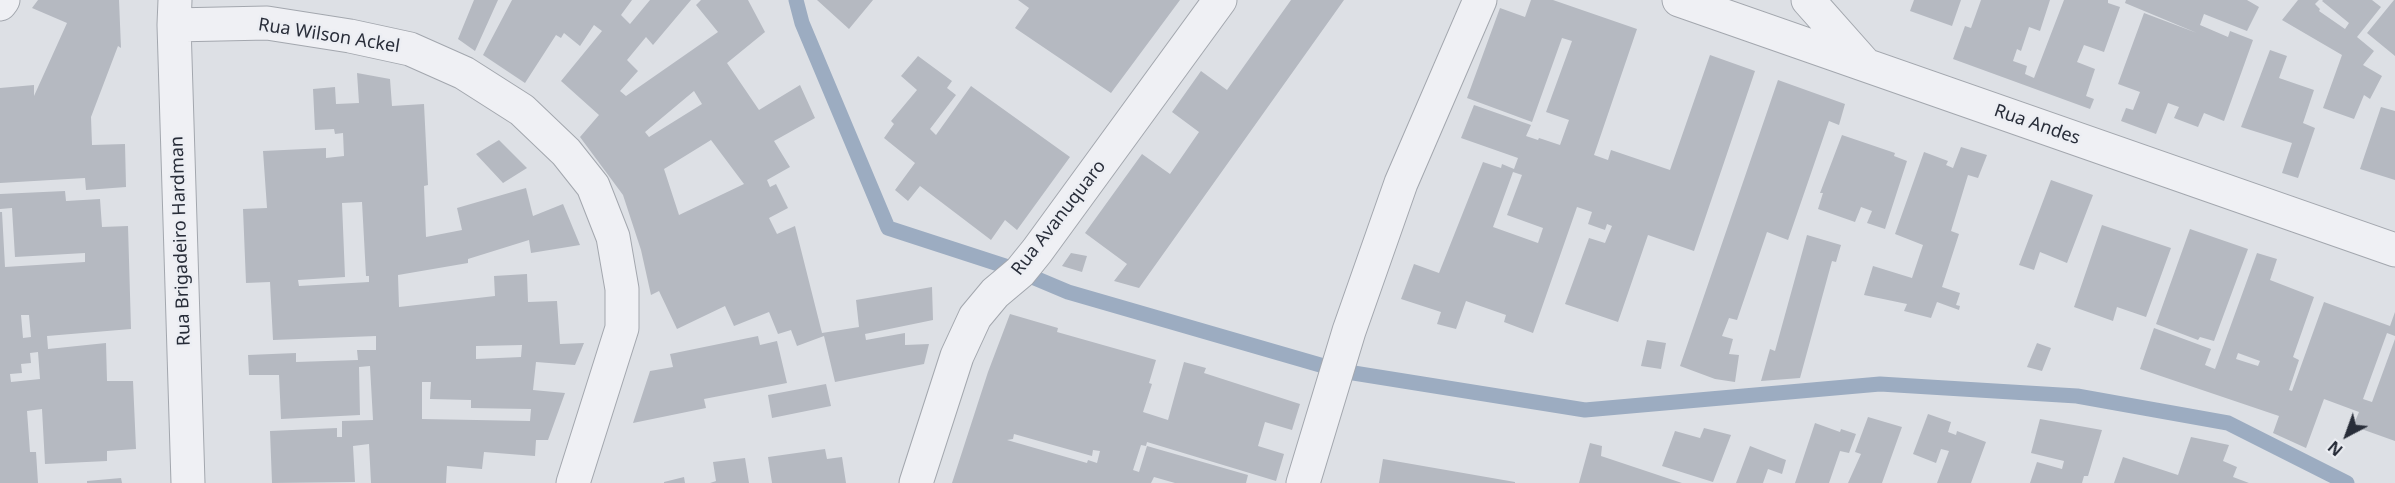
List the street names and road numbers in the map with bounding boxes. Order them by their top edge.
street label: Rua Wilson Ackel [257,14,401,58]
street label: Rua Andes [1991,100,2083,150]
street label: Rua Brigadeiro Hardman [167,136,195,346]
street label: Rua Avanuquaro [1007,156,1111,280]

